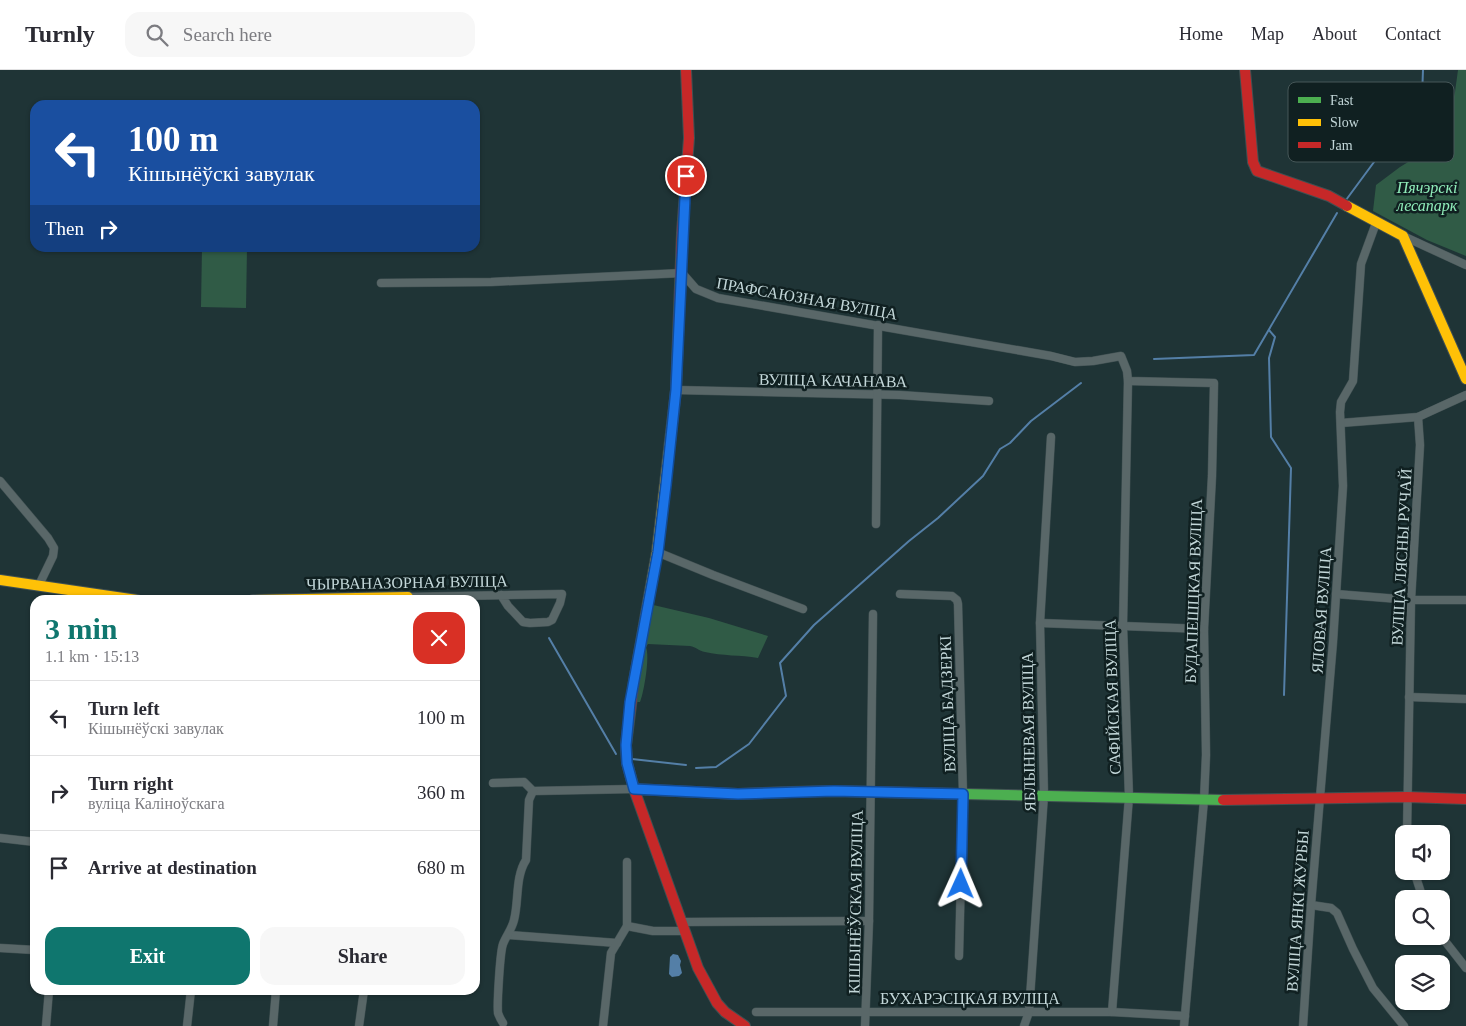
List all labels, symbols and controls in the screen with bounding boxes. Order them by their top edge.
search box [125,12,475,57]
text: Turnly [25,21,95,47]
icon: search [143,21,171,49]
text: Search here [183,24,272,45]
text: Home [1179,24,1223,44]
text: Map [1251,24,1284,44]
text: About [1312,24,1357,44]
text: Contact [1385,24,1441,44]
legend [1288,82,1454,162]
text: Fast [1330,93,1353,108]
text: Slow [1330,115,1360,130]
icon: left [45,120,110,185]
text: 100 m [128,120,218,159]
text: Jam [1330,138,1353,153]
pin [665,155,707,197]
text: Кішынёўскі завулак [128,161,315,186]
icon: arrive [672,162,700,190]
park label: Пячэрскі лесапарк [1396,179,1458,215]
icon: right [94,215,122,243]
text: Then [45,218,84,239]
street label: ПРАФСАЮЗНАЯ ВУЛІЦА [715,274,899,324]
street label: ВУЛІЦА КАЧАНАВА [759,371,908,391]
street label: ВУЛІЦА ЛЯСНЫ РУЧАЙ [1387,468,1416,646]
street label: БУДАПЕШЦКАЯ ВУЛІЦА [1182,498,1206,684]
street label: ЯЛОВАЯ ВУЛІЦА [1309,546,1335,674]
street label: ЧЫРВАНАЗОРНАЯ ВУЛІЦА [306,572,508,594]
text: 3 min [45,612,118,645]
button: close [413,612,465,664]
street label: САФІЙСКАЯ ВУЛІЦА [1100,618,1125,775]
street label: ВУЛІЦА БАДЗЕРКІ [937,635,959,773]
text: 1.1 km · 15:13 [45,648,139,665]
street label: ЯБЛЫНЕВАЯ ВУЛІЦА [1019,652,1039,812]
text: Turn left [88,698,160,719]
icon: left [45,704,73,732]
text: 100 m [417,707,465,728]
text: Кішынёўскі завулак [88,720,224,737]
text: Turn right [88,773,173,794]
icon: right [45,779,73,807]
text: 360 m [417,782,465,803]
text: вуліца Каліноўскага [88,795,225,812]
street label: КІШЫНЁЎСКАЯ ВУЛІЦА [844,809,867,994]
map controls [1395,825,1450,1010]
button: sound [1395,825,1450,880]
street label: ВУЛІЦА ЯНКІ ЖУРБЫ [1283,830,1313,992]
icon: arrive [45,854,73,882]
text: Arrive at destination [88,857,257,878]
text: 680 m [417,857,465,878]
position arrow [934,857,986,909]
button: search [1395,890,1450,945]
button: Exit [45,927,250,985]
button: Share [260,927,465,985]
button: layers [1395,955,1450,1010]
street label: БУХАРЭСЦКАЯ ВУЛІЦА [880,990,1060,1008]

